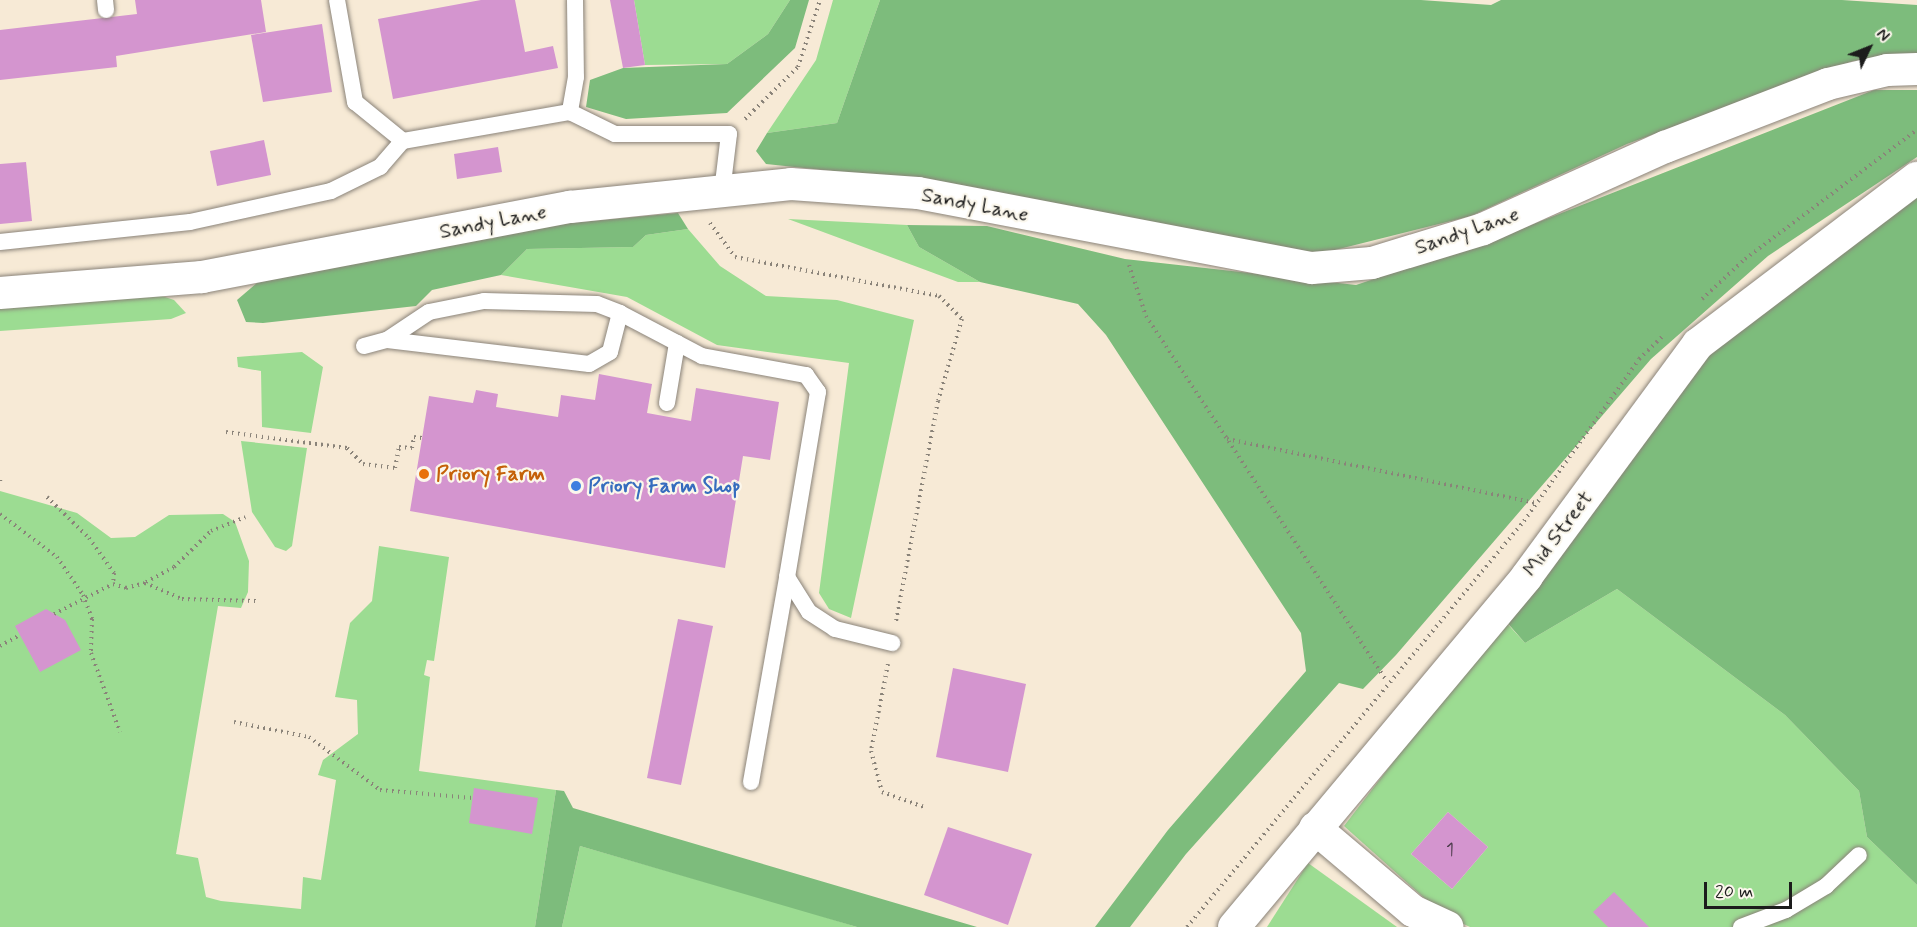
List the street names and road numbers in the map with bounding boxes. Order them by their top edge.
street label: Sandy Lane [921,183,1029,227]
street label: Sandy Lane [439,200,547,244]
street label: Sandy Lane [1413,202,1521,260]
street label: Mid Street [1518,487,1598,581]

